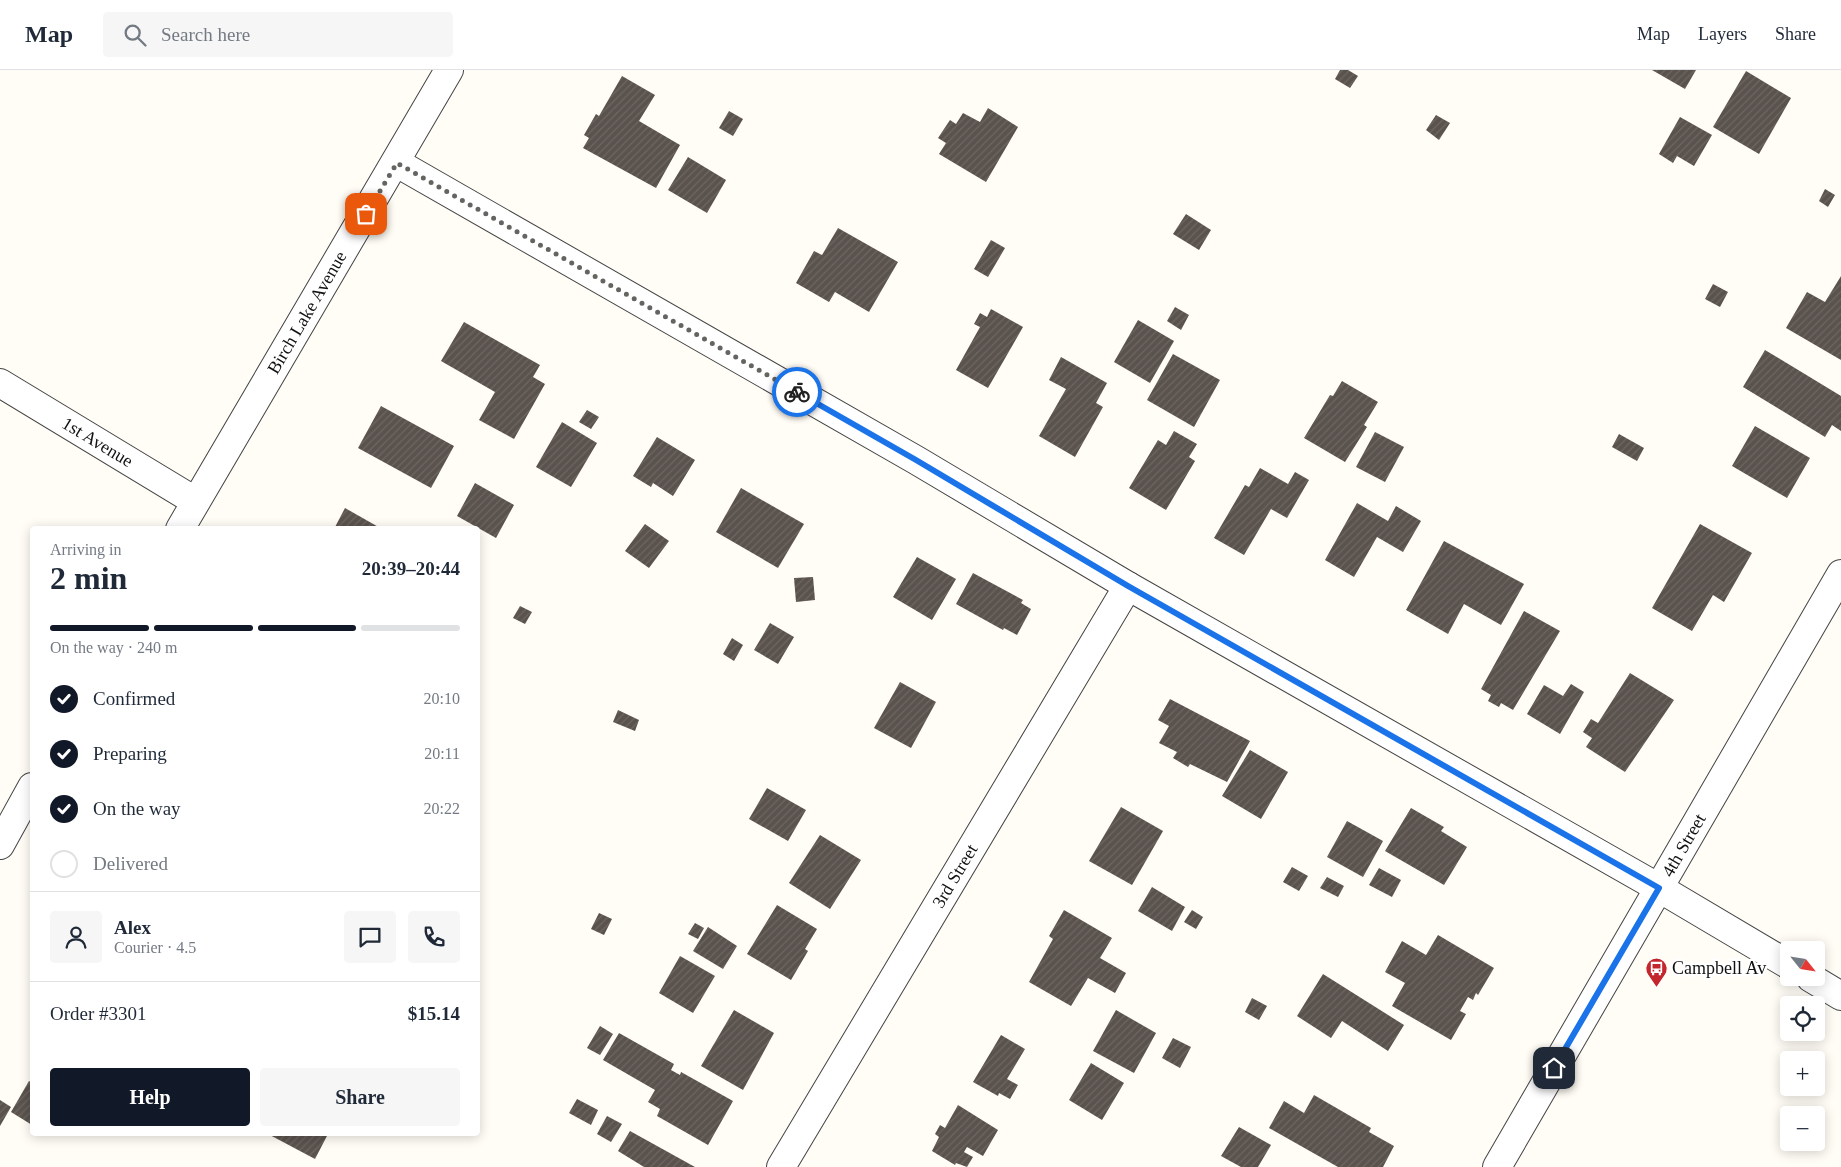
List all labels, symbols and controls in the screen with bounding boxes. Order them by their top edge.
search box [103,12,453,57]
text: Map [25,21,73,47]
icon: search [121,21,149,49]
text: Search here [161,24,250,45]
text: Map [1637,24,1670,44]
text: Layers [1698,24,1747,44]
text: Share [1775,24,1816,44]
pin [345,193,387,235]
icon: bag [352,200,380,228]
street label: Birch Lake Avenue [263,248,351,377]
courier [772,367,822,417]
icon: bike [783,378,811,406]
street label: 1st Avenue [58,413,137,471]
text: Arriving in [50,541,122,558]
text: 20:39–20:44 [362,558,460,579]
text: 2 min [50,560,127,596]
text: On the way · 240 m [50,639,178,656]
icon: check [50,685,78,713]
text: Confirmed [93,688,175,709]
text: 20:10 [424,690,460,707]
icon: check [50,740,78,768]
text: Preparing [93,743,167,764]
text: 20:11 [424,745,460,762]
icon: check [50,795,78,823]
text: On the way [93,798,181,819]
text: 20:22 [424,800,460,817]
street label: 4th Street [1658,810,1710,880]
street label: 3rd Street [928,841,981,911]
text: Delivered [93,853,168,874]
button: person [50,911,102,963]
button: chat [344,911,396,963]
button: phone [408,911,460,963]
text: Alex [114,917,151,938]
text: Courier · 4.5 [114,939,196,956]
north arrow [1780,941,1825,986]
map controls [1780,941,1825,1151]
bus stop icon: Campbell Av [1644,956,1668,987]
place label: Campbell Av [1672,958,1766,978]
button: locate [1780,996,1825,1041]
text: Order #3301 [50,1003,147,1024]
text: $15.14 [408,1003,460,1024]
pin [1533,1047,1575,1089]
button: + [1780,1051,1825,1096]
icon: home [1540,1054,1568,1082]
button: Help [50,1068,250,1126]
button: Share [260,1068,460,1126]
button: − [1780,1106,1825,1151]

